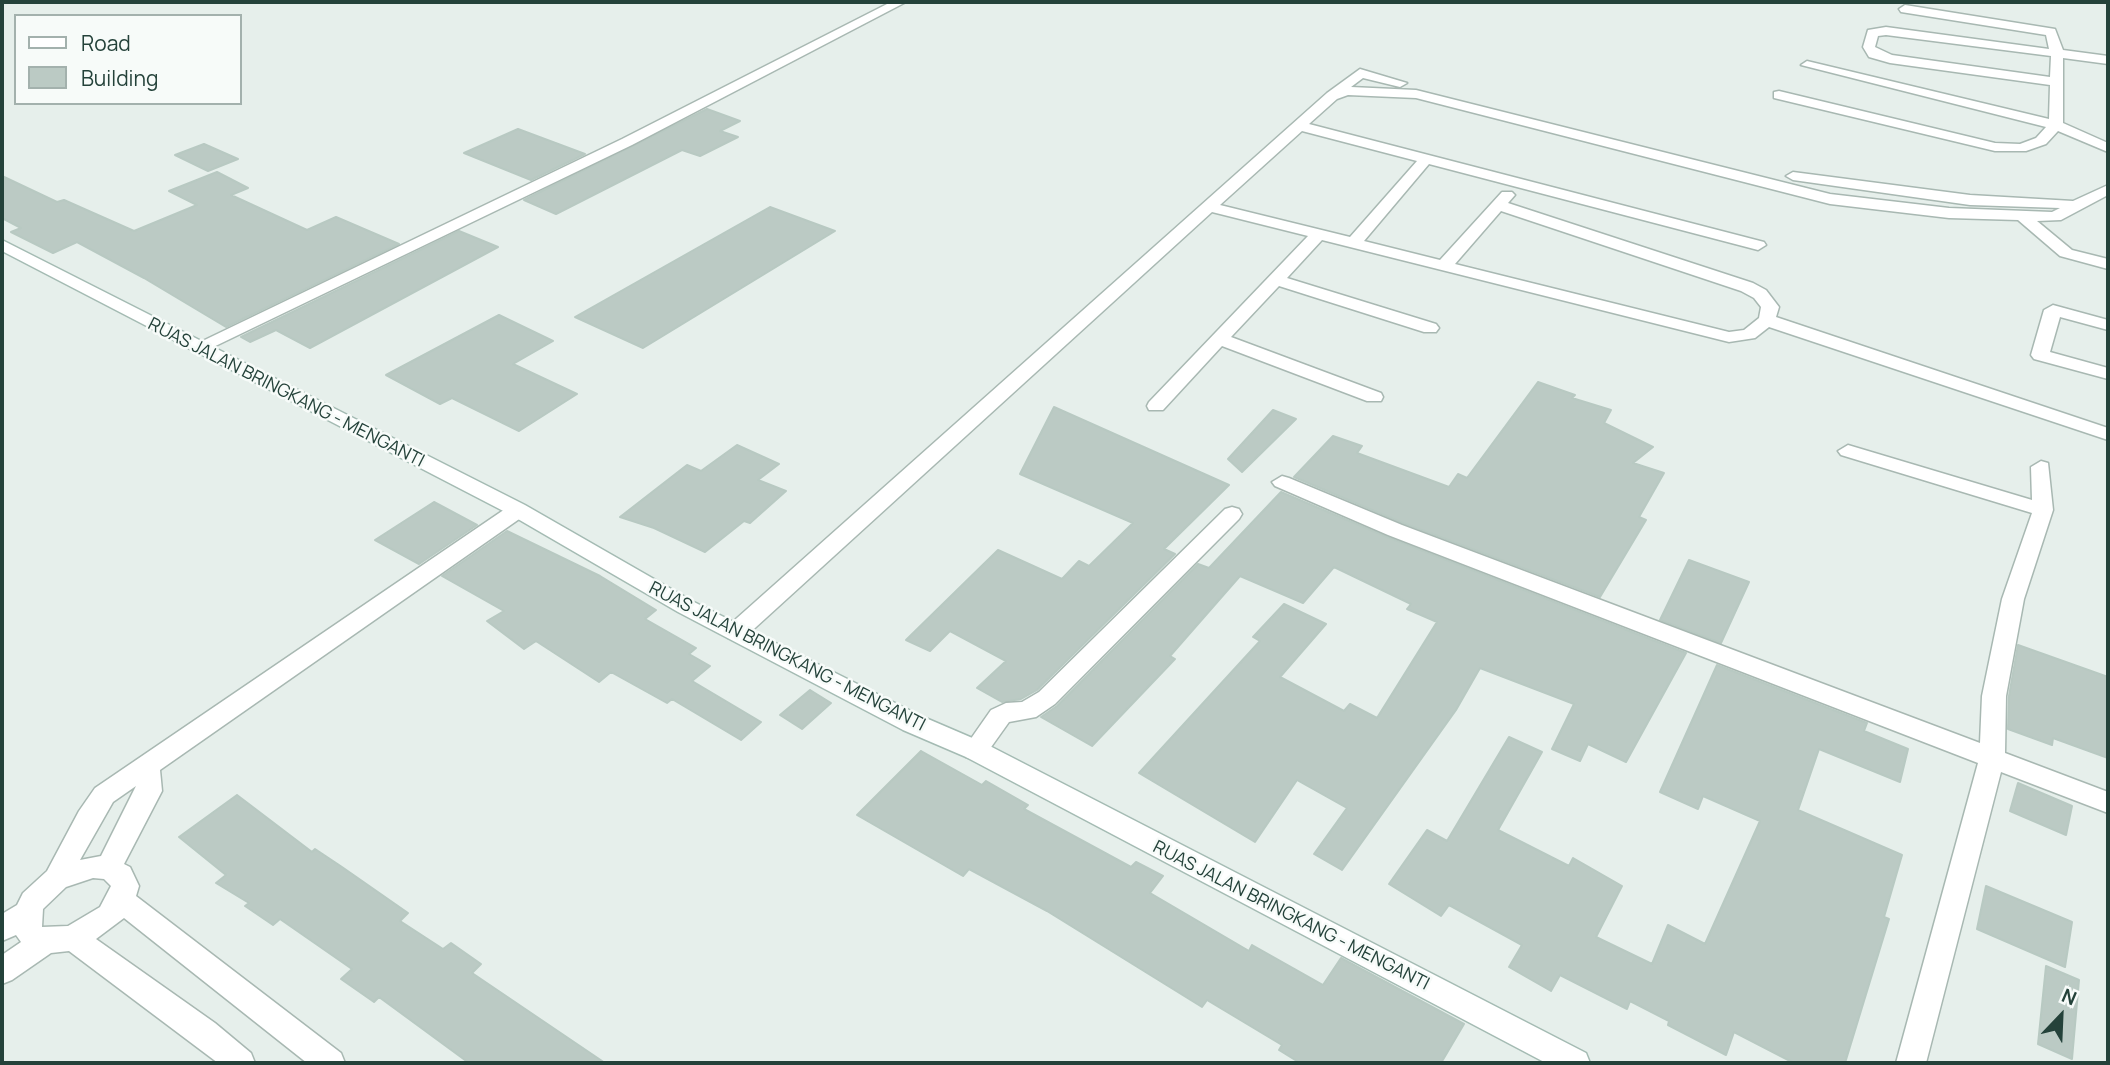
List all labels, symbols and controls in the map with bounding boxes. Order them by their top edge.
legend [14,14,242,105]
text: Road [81,29,131,57]
text: Building [81,64,158,92]
street label: RUAS JALAN BRINGKANG - MENGANTI [144,314,428,472]
street label: RUAS JALAN BRINGKANG - MENGANTI [645,578,929,736]
street label: RUAS JALAN BRINGKANG - MENGANTI [1149,837,1433,995]
north arrow [2026,981,2096,1051]
text: N [2058,982,2081,1011]

